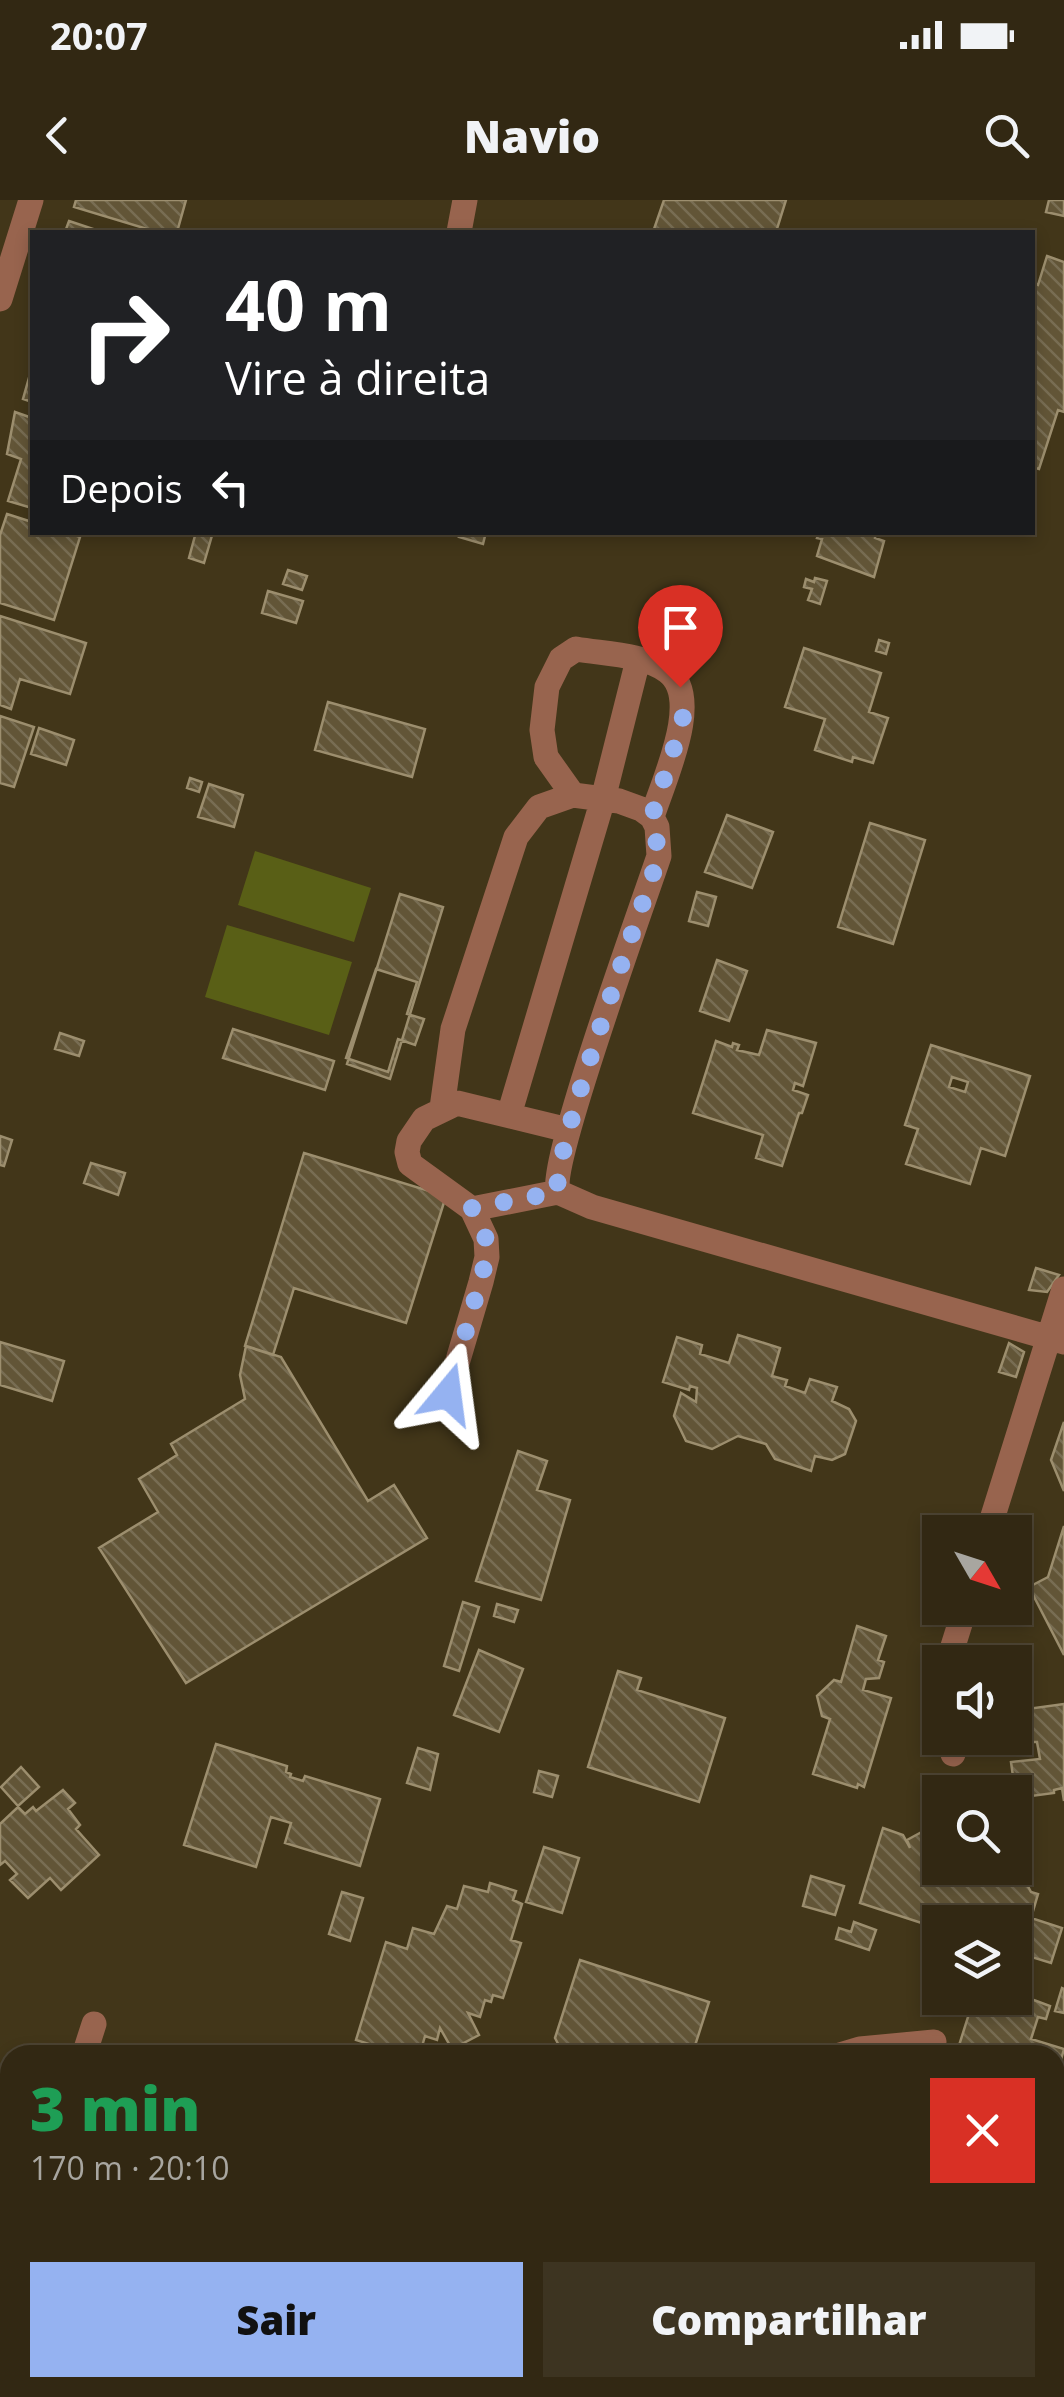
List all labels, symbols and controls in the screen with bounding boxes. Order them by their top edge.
text: 20:07 [50,9,148,61]
text: Navio [464,105,600,166]
icon: back [30,108,85,163]
icon: search [979,108,1034,163]
text: 40 m [225,256,392,352]
icon: right [60,270,190,400]
text: Vire à direita [225,347,490,408]
icon: left [203,460,258,515]
text: Depois [60,462,183,514]
pin [638,585,723,688]
icon: arrive [653,600,708,655]
position arrow [396,1342,500,1446]
north arrow [922,1515,1032,1625]
map controls [922,1515,1032,2015]
button: sound [922,1645,1032,1755]
button: search [922,1775,1032,1885]
button: layers [922,1905,1032,2015]
text: 3 min [30,2067,200,2149]
button: close [930,2078,1035,2183]
text: 170 m · 20:10 [30,2146,229,2189]
button: Sair [30,2262,523,2377]
button: Compartilhar [543,2262,1035,2377]

